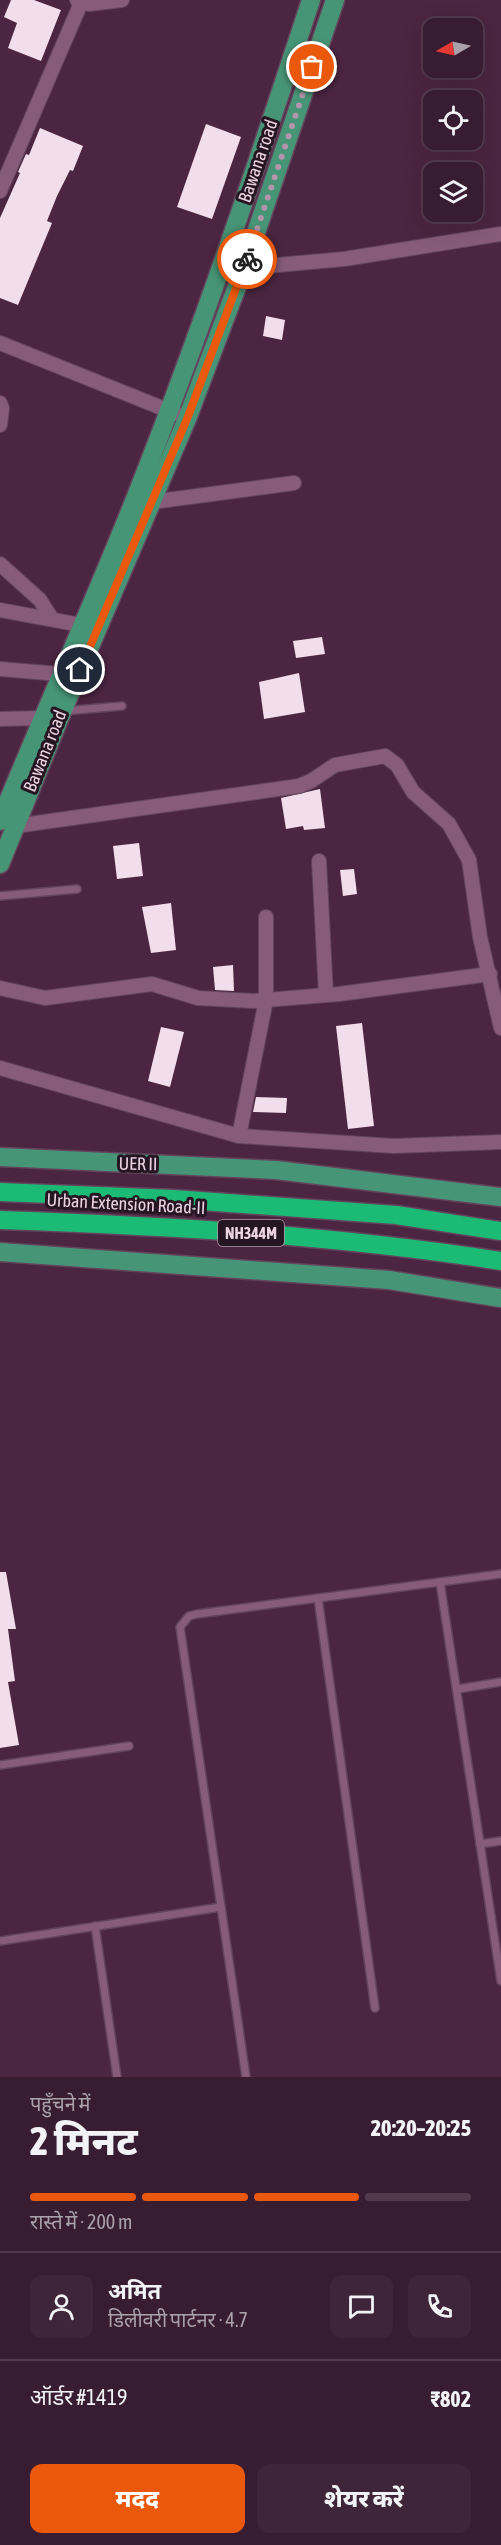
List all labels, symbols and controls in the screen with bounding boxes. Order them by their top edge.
north arrow [423,18,483,78]
map controls [423,18,483,222]
pin [286,41,337,92]
icon: bag [295,50,328,83]
button: locate [423,90,483,150]
street label: Bawana road [234,117,281,205]
button: layers [423,162,483,222]
courier [217,229,277,289]
icon: bike [231,243,264,276]
pin [54,644,105,695]
icon: home [63,653,96,686]
street label: Bawana road [19,707,70,795]
street label: UER II [118,1153,158,1174]
street label: Urban Extension Road-II [46,1189,206,1218]
road number: NH344M [218,1220,284,1246]
text: पहुँचने में [30,2092,90,2115]
text: 20:20–20:25 [371,2115,471,2141]
text: 2 मिनट [30,2119,138,2163]
text: रास्ते में · 200 m [30,2210,132,2233]
button: person [30,2275,93,2338]
button: chat [330,2275,393,2338]
button: phone [408,2275,471,2338]
text: अमित [108,2278,161,2304]
text: डिलीवरी पार्टनर · 4.7 [108,2308,248,2331]
text: ऑर्डर #1419 [30,2384,127,2410]
text: ₹802 [431,2386,471,2412]
button: मदद [30,2464,245,2533]
button: शेयर करें [257,2464,471,2533]

